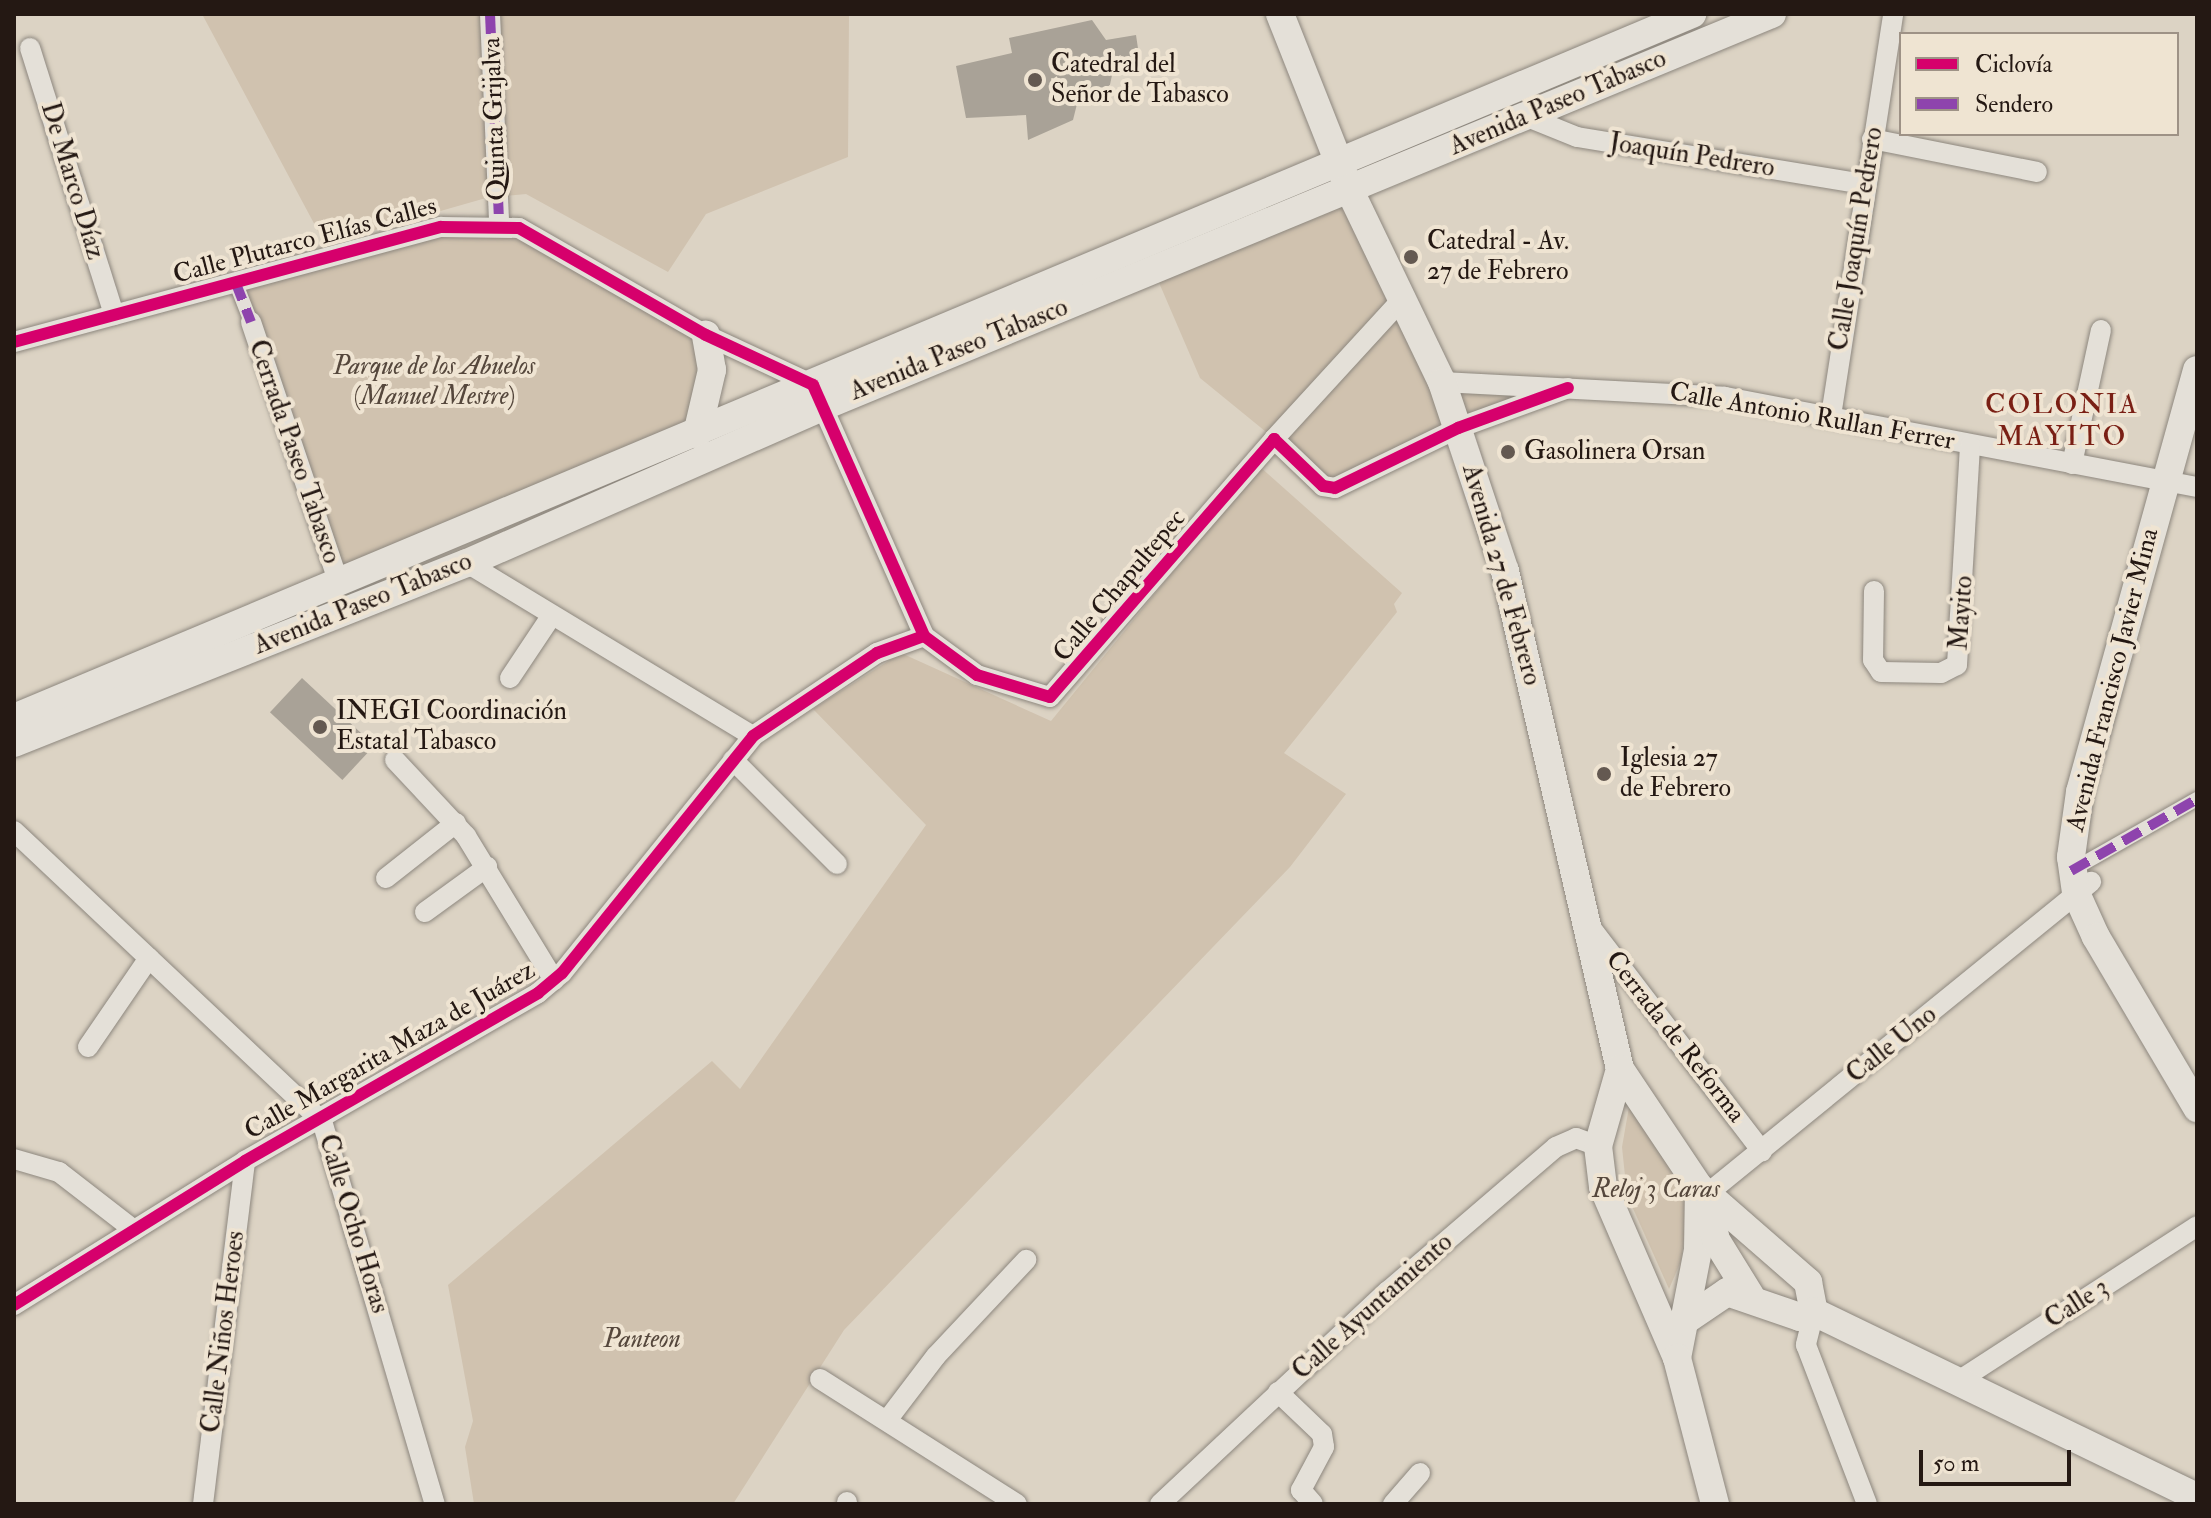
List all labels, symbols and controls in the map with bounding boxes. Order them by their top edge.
legend [1899,32,2179,136]
street label: Quinta Grijalva [477,37,513,201]
street label: Avenida Paseo Tabasco [1445,43,1671,163]
place label: Catedral del Señor de Tabasco [1051,49,1229,110]
text: Ciclovía [1975,49,2052,80]
marker: Catedral del Señor de Tabasco [1026,71,1044,89]
text: Sendero [1975,89,2053,120]
street label: De Marco Díaz [33,99,111,263]
street label: Calle Joaquín Pedrero [1824,125,1890,353]
street label: Joaquín Pedrero [1607,128,1777,184]
street label: Calle Plutarco Elías Calles [170,191,440,291]
place label: Catedral - Av. 27 de Febrero [1427,226,1569,288]
marker: Catedral - Av. 27 de Febrero [1402,248,1420,266]
street label: Avenida Paseo Tabasco [845,292,1073,408]
street label: Cerrada Paseo Tabasco [241,336,347,568]
park label: Parque de los Abuelos (Manuel Mestre) [333,351,535,412]
street label: Calle Antonio Rullan Ferrer [1667,377,1957,457]
district label: COLONIA MAYITO [1985,388,2139,454]
place label: Gasolinera Orsan [1524,436,1705,468]
marker: Gasolinera Orsan [1499,443,1517,461]
street label: Avenida 27 de Febrero [1455,461,1547,689]
street label: Calle Chapultepec [1047,503,1193,669]
street label: Avenida Francisco Javier Mina [2060,525,2166,835]
street label: Avenida Paseo Tabasco [249,546,477,662]
street label: Mayito [1944,575,1980,651]
place label: INEGI Coordinación Estatal Tabasco [336,696,567,758]
marker: INEGI Coordinación Estatal Tabasco [311,718,329,736]
place label: Iglesia 27 de Febrero [1620,743,1731,804]
marker: Iglesia 27 de Febrero [1595,765,1613,783]
street label: Cerrada de Reforma [1598,945,1752,1129]
street label: Calle Margarita Maza de Juárez [239,955,541,1147]
street label: Calle Uno [1841,999,1943,1091]
street label: Calle Ocho Horas [311,1131,395,1317]
park label: Reloj 3 Caras [1592,1174,1720,1206]
street label: Calle Ayuntamiento [1287,1227,1459,1387]
street label: Calle Niños Heroes [196,1229,252,1435]
street label: Calle 3 [2040,1272,2114,1336]
park label: Panteon [603,1324,681,1356]
scale bar [1923,1434,2075,1484]
text: 50 m [1933,1448,1979,1479]

